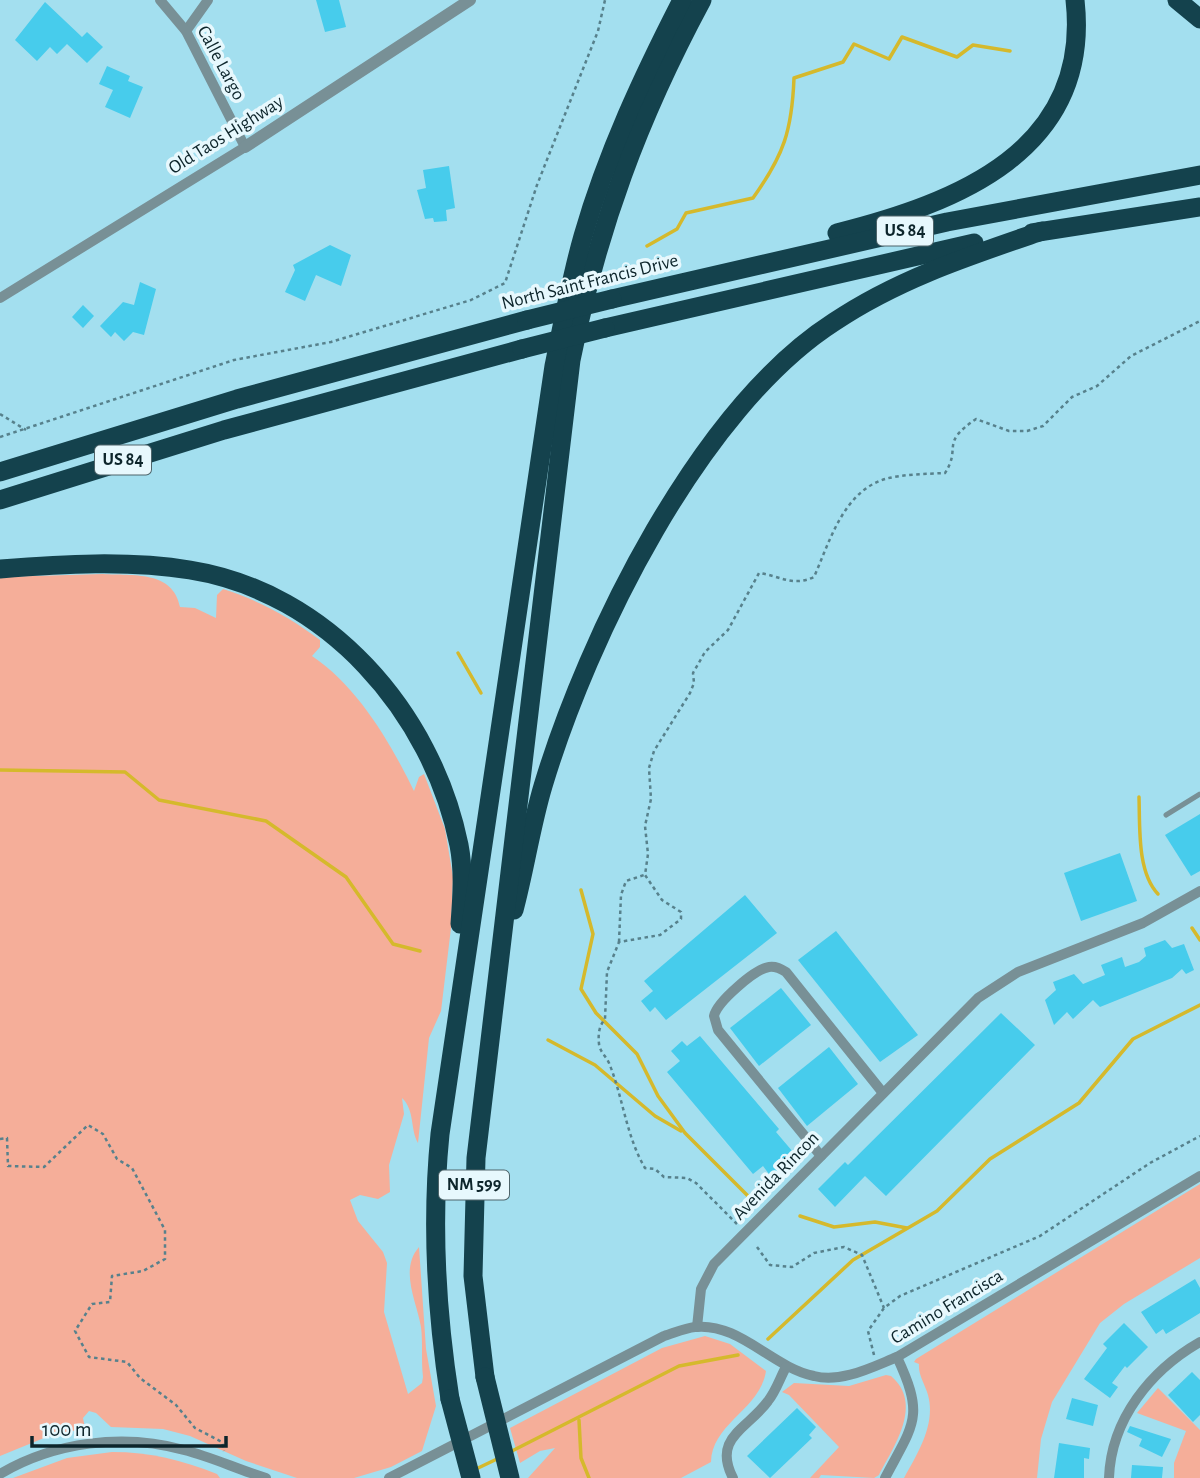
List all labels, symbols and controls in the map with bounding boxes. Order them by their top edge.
street label: Calle Largo [194,23,248,103]
street label: Old Taos Highway [165,92,287,178]
road number: US 84 [877,216,933,246]
street label: North Saint Francis Drive [500,251,680,313]
road number: US 84 [95,446,151,474]
street label: Avenida Rincon [729,1128,823,1224]
road number: NM 599 [439,1170,509,1200]
street label: Camino Francisca [888,1266,1007,1348]
scale bar [32,1404,226,1448]
text: 100 m [42,1419,92,1440]

